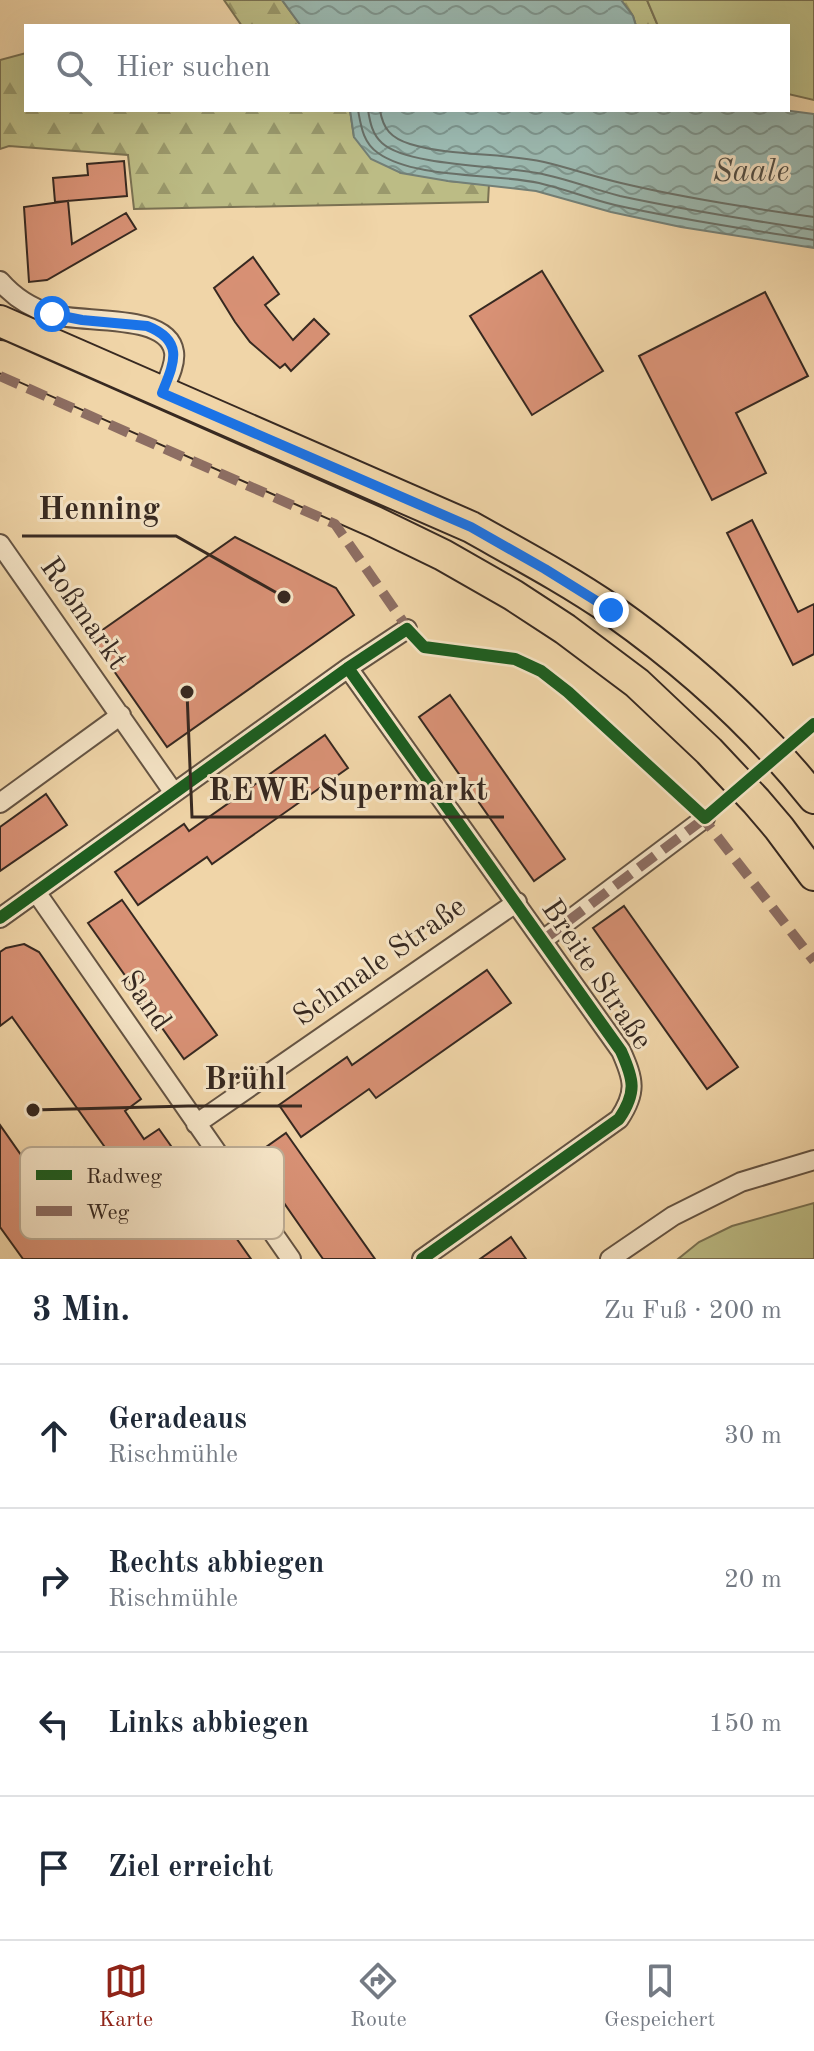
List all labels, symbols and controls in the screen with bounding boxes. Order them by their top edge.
search box [24,24,790,112]
icon: search [52,46,96,90]
text: Hier suchen [116,53,271,83]
water label: Saale [713,157,789,189]
route start [34,296,70,332]
callout: Henning [22,480,176,536]
text: Henning [38,495,160,527]
street label: Roßmarkt [34,552,132,676]
route end [593,592,629,628]
callout: REWE Supermarkt [192,761,504,817]
text: REWE Supermarkt [208,776,488,808]
street label: Schmale Straße [288,892,472,1032]
street label: Breite Straße [535,895,657,1055]
street label: Sand [114,966,176,1036]
callout: Brühl [188,1050,302,1106]
text: Brühl [204,1065,286,1097]
legend [20,1147,284,1239]
text: Radweg [86,1166,162,1188]
text: Weg [86,1202,130,1224]
text: 3 Min. [32,1294,130,1328]
text: Zu Fuß · 200 m [604,1298,782,1324]
text: Geradeaus [108,1405,247,1435]
icon: ahead [32,1414,76,1458]
text: 30 m [724,1423,782,1449]
text: Rischmühle [108,1442,238,1468]
text: Rechts abbiegen [108,1549,325,1579]
icon: right [32,1558,76,1602]
text: 20 m [724,1567,782,1593]
text: Rischmühle [108,1586,238,1612]
icon: left [32,1702,76,1746]
text: Links abbiegen [108,1709,309,1739]
text: 150 m [709,1711,782,1737]
icon: arrive [32,1846,76,1890]
text: Ziel erreicht [108,1853,273,1883]
tab: Karte [99,1959,153,2034]
tab: Route [350,1959,407,2034]
tab: Gespeichert [604,1959,715,2034]

